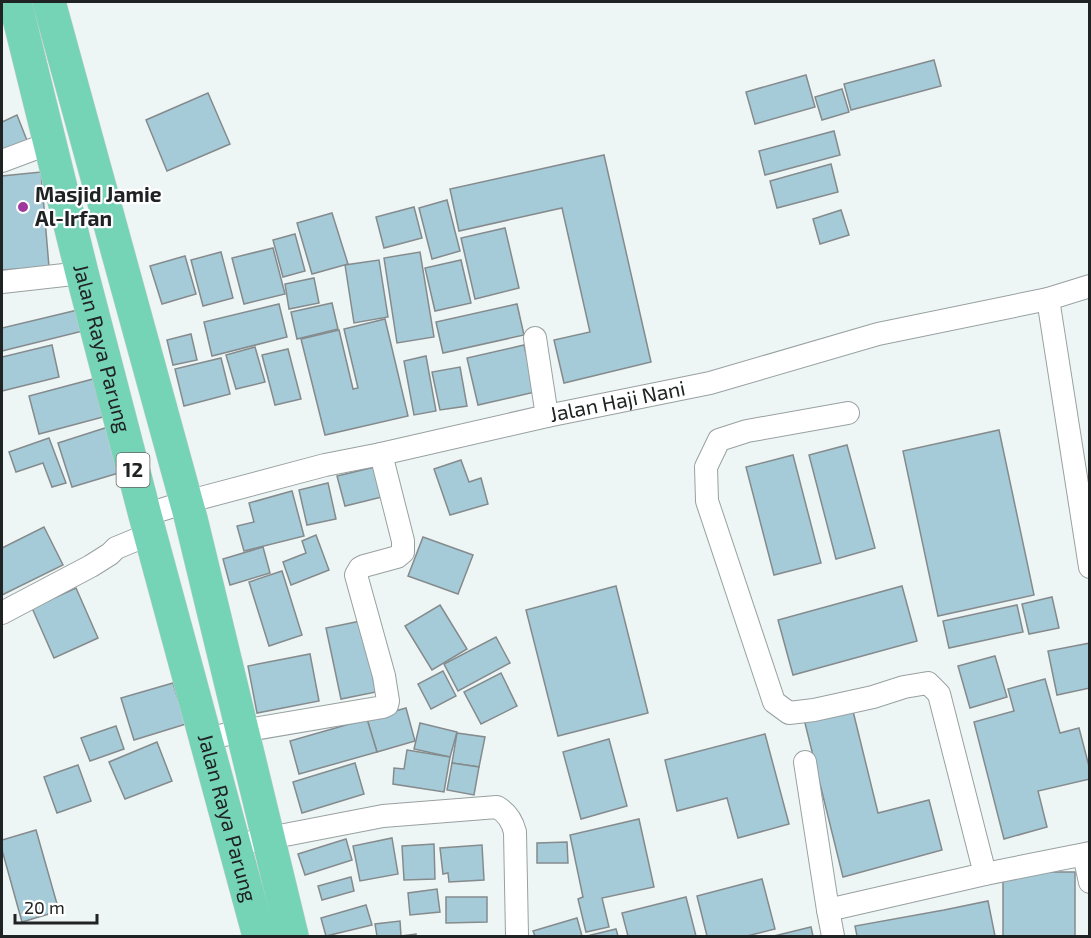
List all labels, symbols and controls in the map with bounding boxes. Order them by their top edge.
place label: Masjid Jamie Al-Irfan [35,181,162,230]
marker: Masjid Jamie Al-Irfan [16,200,30,214]
street label: Jalan Raya Parung [69,261,137,435]
street label: Jalan Haji Nani [547,374,687,426]
road number: 12 [116,453,150,487]
street label: Jalan Raya Parung [194,731,263,905]
scale bar [15,887,98,925]
text: 20 m [24,896,65,918]

